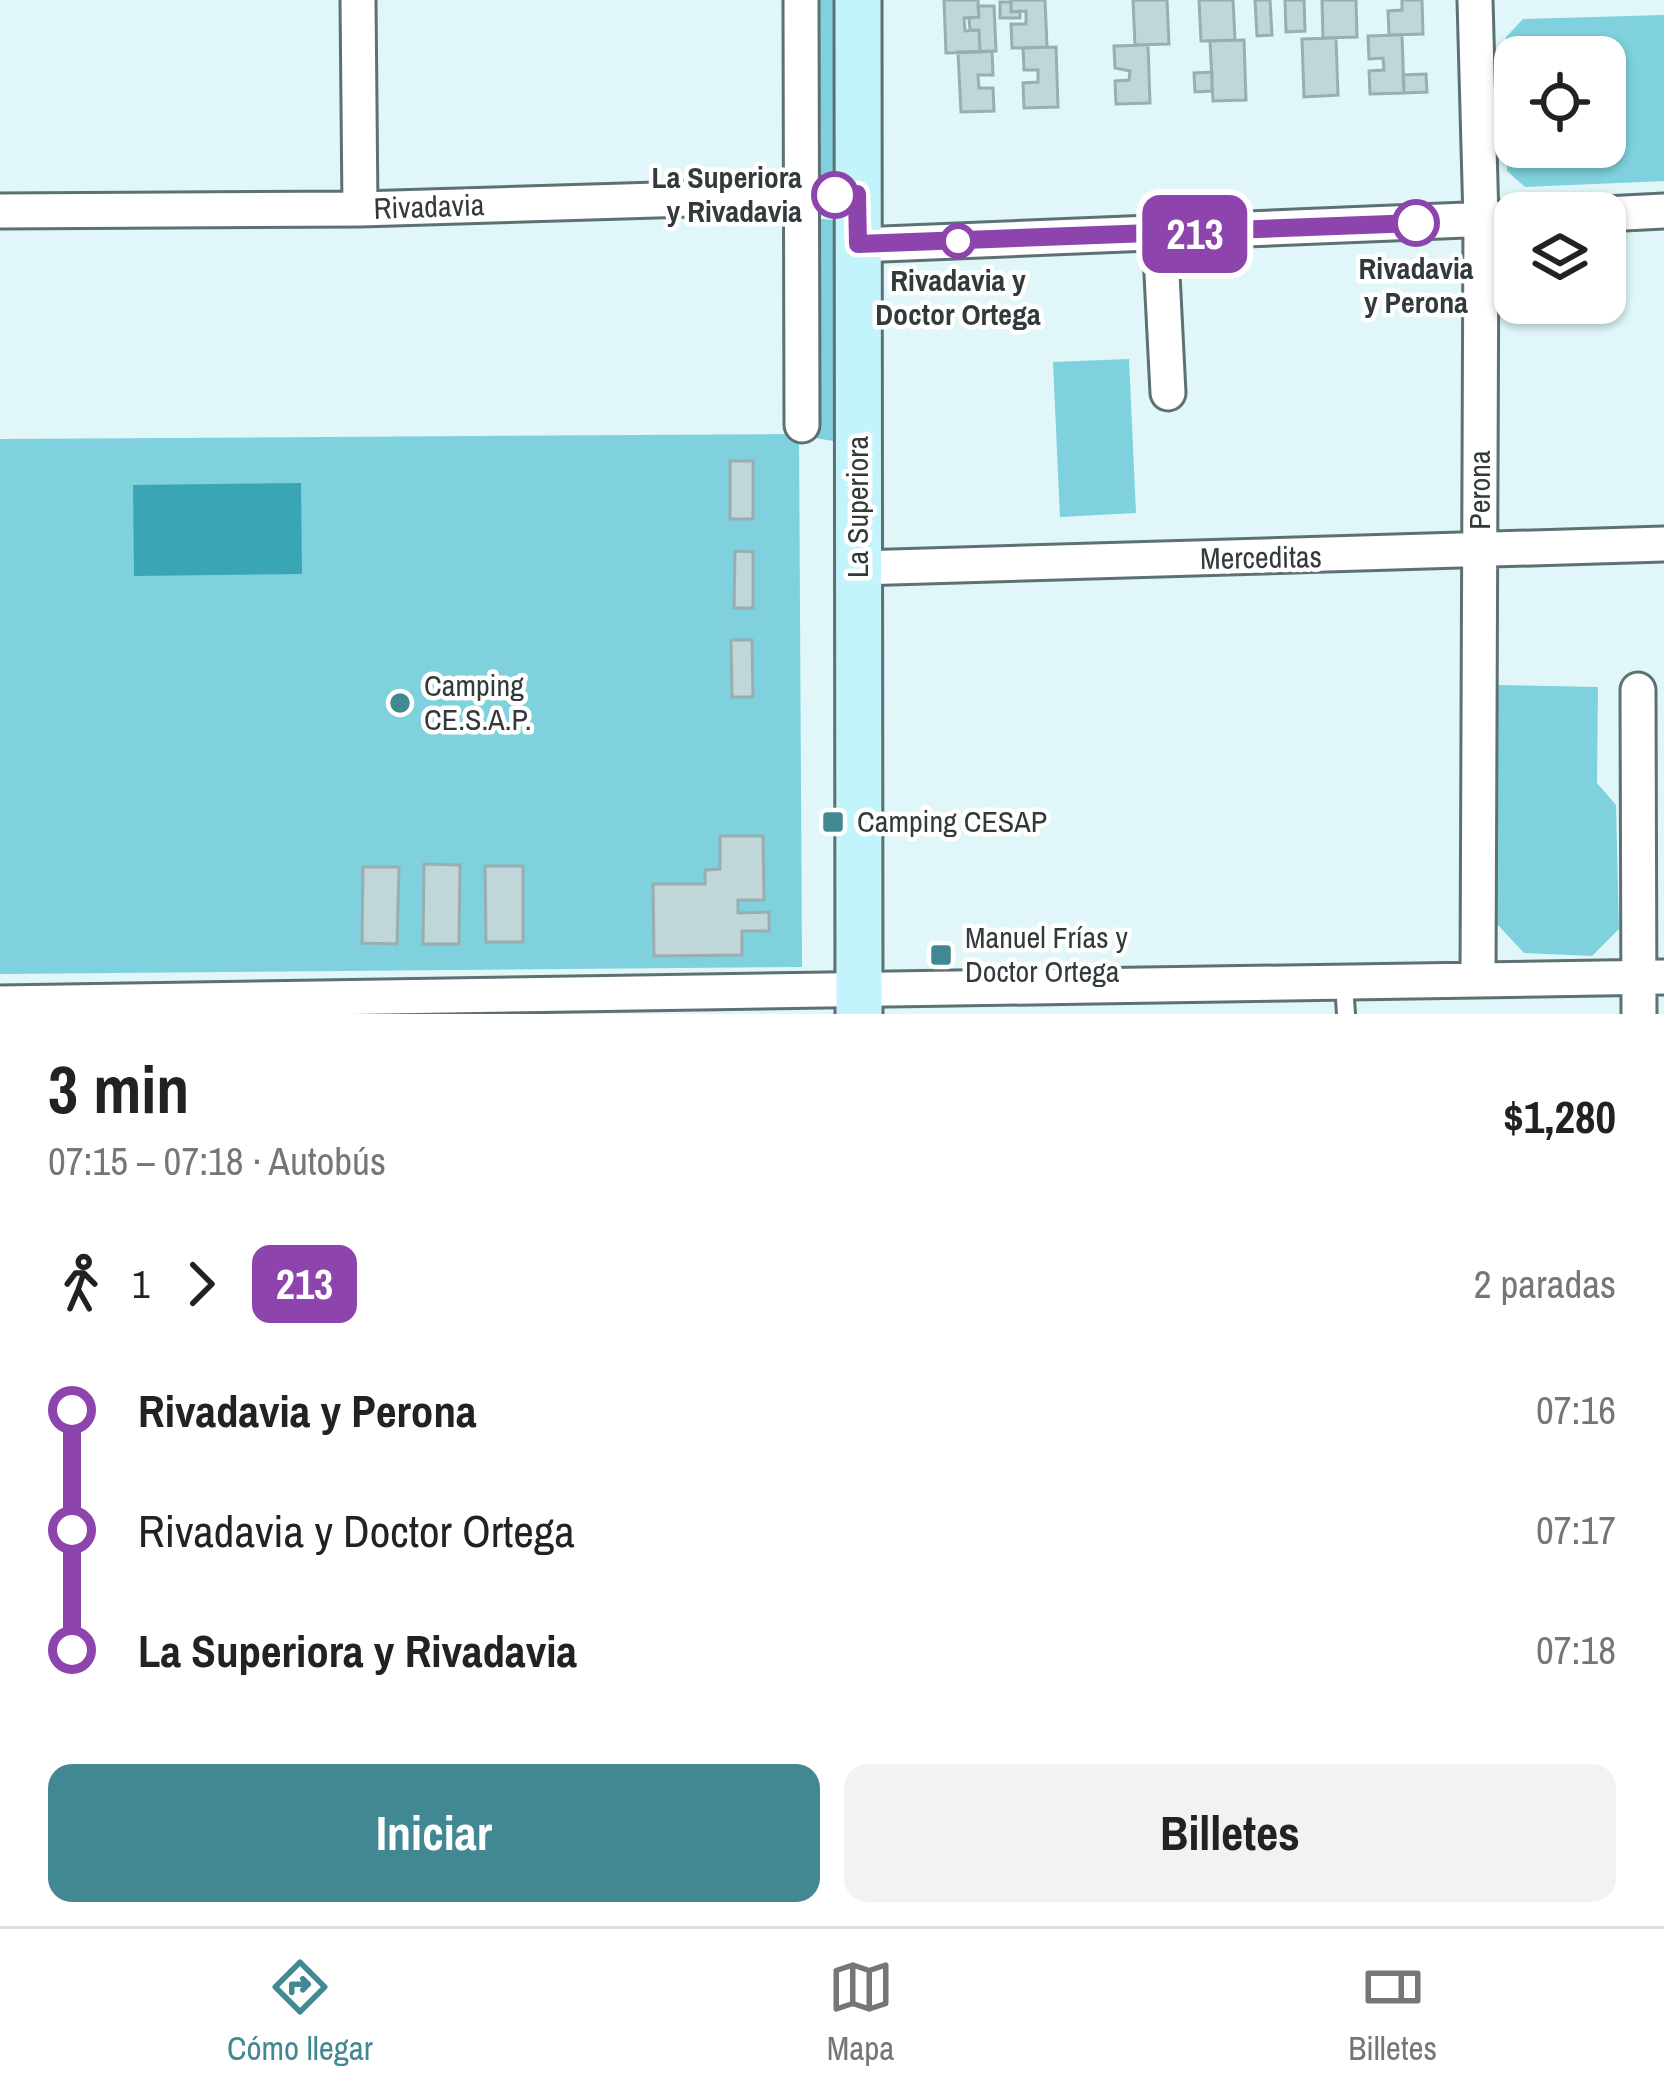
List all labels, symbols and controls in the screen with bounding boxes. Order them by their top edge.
map controls [1494,36,1626,324]
button: locate [1494,36,1626,168]
place label: La Superiora y Rivadavia [652,157,802,231]
marker: La Superiora y Rivadavia [813,173,857,217]
street label: Rivadavia [373,184,485,228]
button: layers [1494,192,1626,324]
line badge: 213 [1126,195,1264,273]
marker: Rivadavia y Perona [1394,201,1438,245]
text: 213 [1166,206,1224,262]
marker: Rivadavia y Doctor Ortega [942,225,974,257]
place label: Rivadavia y Perona [1359,248,1474,322]
place label: Rivadavia y Doctor Ortega [875,260,1041,334]
street label: La Superiora [837,436,877,578]
street label: Perona [1459,450,1499,530]
street label: Merceditas [1200,536,1322,578]
place label: Camping CE.S.A.P. [424,665,532,739]
marker: Camping CE.S.A.P. [387,690,413,716]
place label: Camping CESAP [857,801,1047,841]
marker: Camping CESAP [820,809,846,835]
place label: Manuel Frías y Doctor Ortega [965,917,1128,991]
marker: Manuel Frías y Doctor Ortega [928,942,954,968]
text: 3 min [48,1045,189,1134]
text: $1,280 [1503,1086,1616,1147]
text: 07:15 – 07:18 · Autobús [48,1135,386,1187]
icon: walk [48,1251,114,1317]
icon: forward [168,1251,234,1317]
text: 213 [276,1256,333,1312]
text: 1 [132,1258,150,1310]
text: 2 paradas [1474,1258,1616,1310]
text: Rivadavia y Perona [138,1380,476,1441]
text: 07:16 [1536,1384,1616,1436]
text: Rivadavia y Doctor Ortega [138,1500,575,1561]
text: 07:17 [1536,1504,1616,1556]
text: La Superiora y Rivadavia [138,1620,577,1681]
text: 07:18 [1536,1624,1616,1676]
button: Iniciar [48,1764,820,1902]
button: Billetes [844,1764,1616,1902]
tab: Cómo llegar [227,1954,373,2070]
tab: Mapa [827,1954,894,2070]
tab: Billetes [1348,1954,1437,2070]

